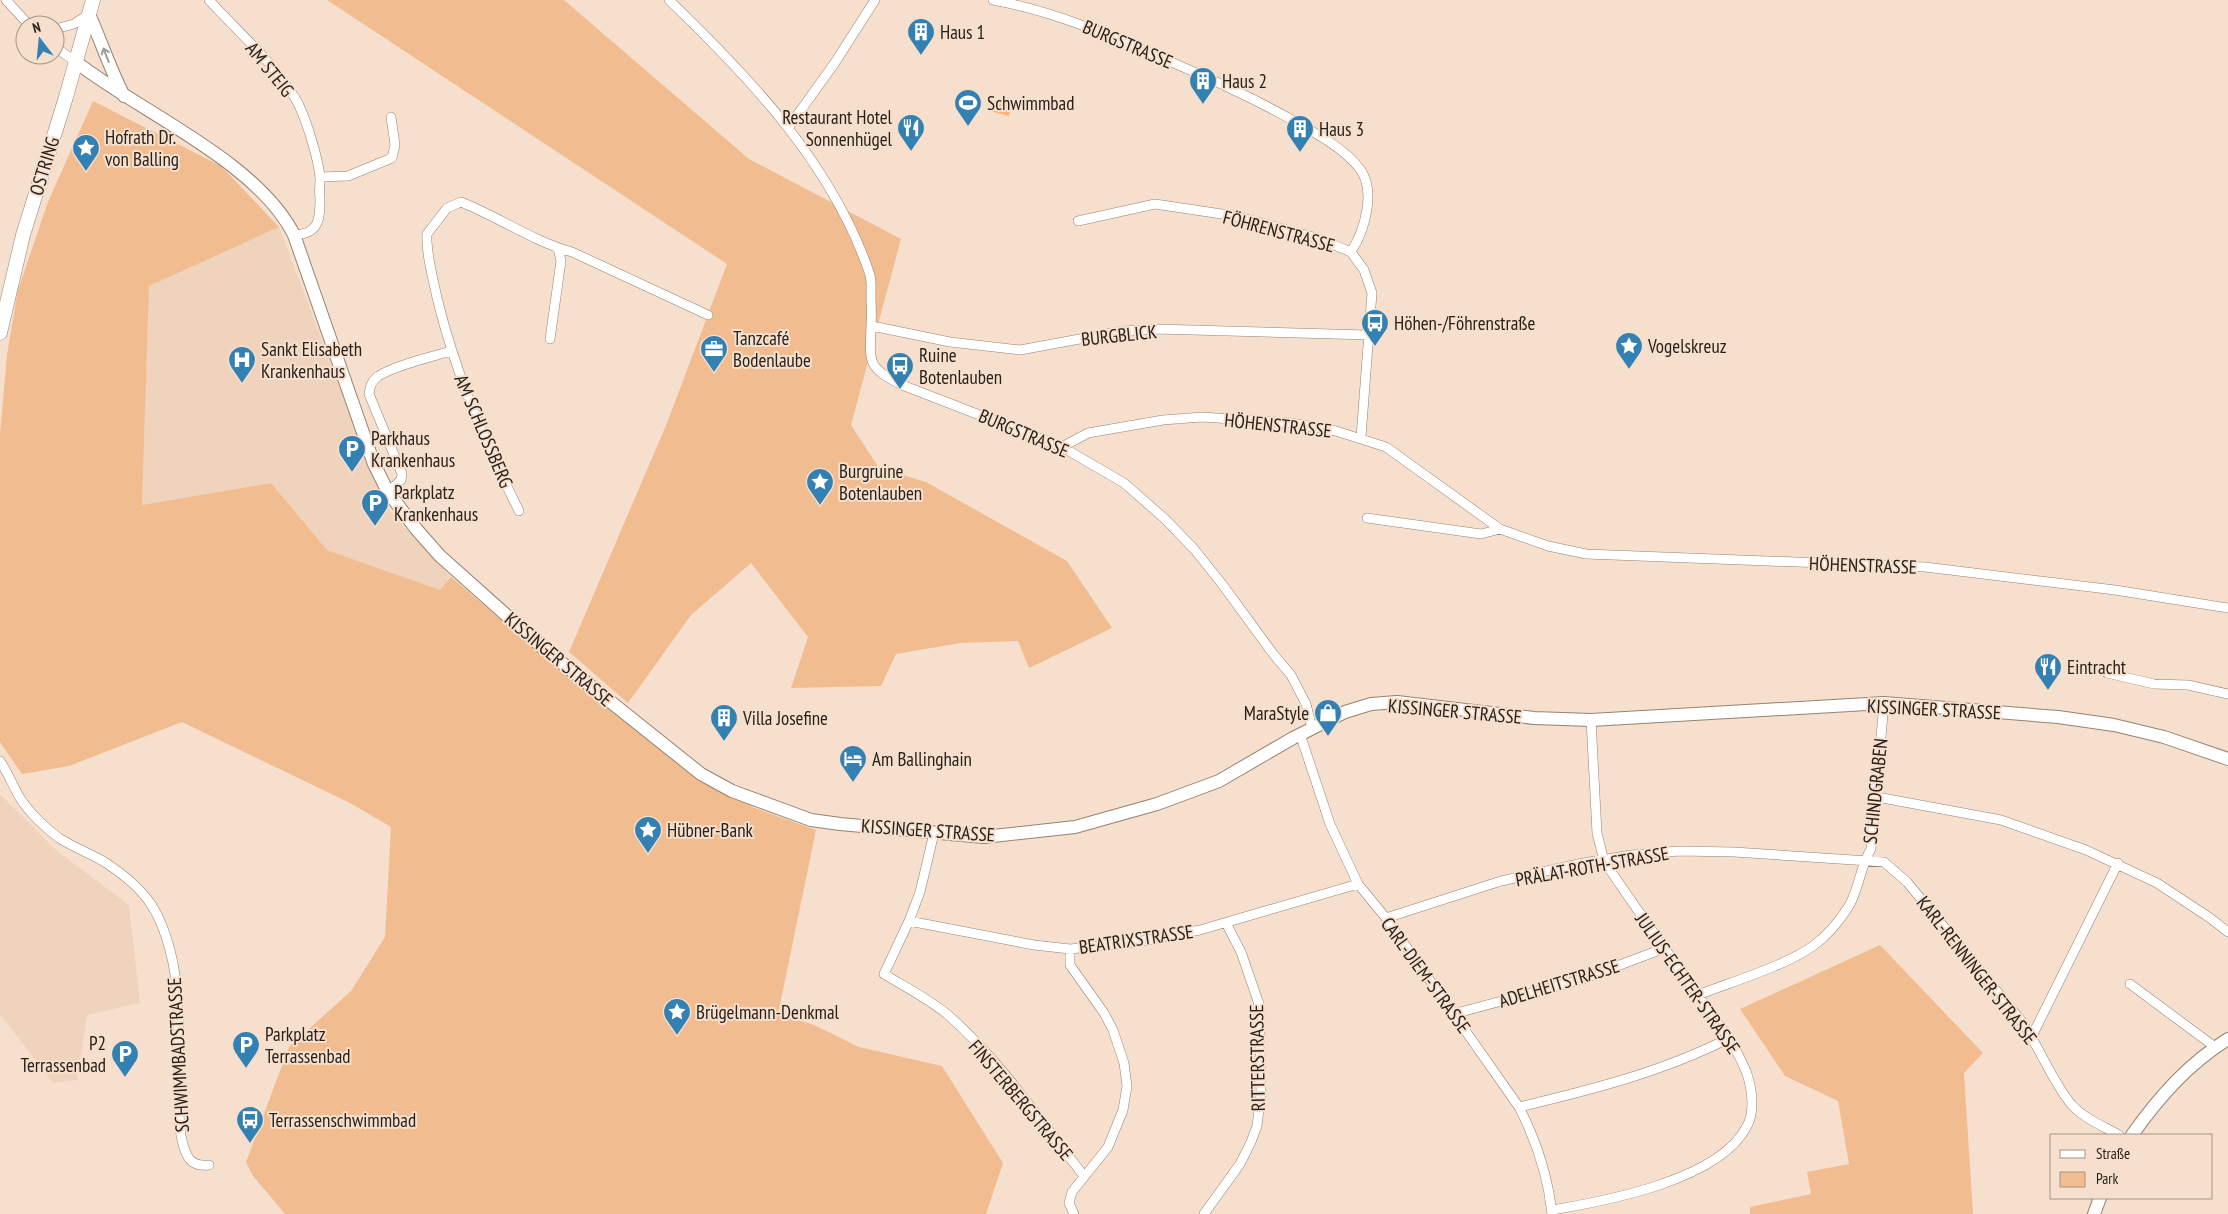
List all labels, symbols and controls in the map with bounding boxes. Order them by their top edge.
street label: BURGSTRASSE [1079,14,1177,74]
north arrow [15,15,65,65]
building icon: Haus 1 [906,17,936,56]
text: N [30,18,43,37]
place label: Haus 1 [940,20,985,44]
street label: AM STEIG [241,37,299,101]
one-way arrow [101,48,110,63]
building icon: Haus 2 [1188,66,1218,105]
place label: Haus 2 [1222,69,1267,93]
sports icon: Schwimmbad [953,88,983,127]
place label: Schwimmbad [987,91,1074,115]
place label: Restaurant Hotel Sonnenhügel [782,105,893,151]
restaurant icon: Restaurant Hotel Sonnenhügel [896,113,926,152]
building icon: Haus 3 [1285,114,1315,153]
place label: Haus 3 [1319,117,1364,141]
place label: Hofrath Dr. von Balling [105,125,179,171]
place icon: Hofrath Dr. von Balling [71,133,101,172]
street label: OSTRING [24,134,64,198]
street label: FÖHRENSTRASSE [1221,205,1337,257]
bus stop icon: Höhen-/Föhrenstraße [1360,308,1390,347]
place label: Höhen-/Föhrenstraße [1394,311,1536,335]
street label: BURGBLICK [1080,319,1158,351]
place label: Tanzcafé Bodenlaube [733,326,811,372]
place icon: Vogelskreuz [1614,331,1644,370]
office icon: Tanzcafé Bodenlaube [699,334,729,373]
place label: Vogelskreuz [1647,334,1727,358]
place label: Sankt Elisabeth Krankenhaus [261,337,362,383]
place label: Ruine Botenlauben [919,343,1002,389]
hospital icon: Sankt Elisabeth Krankenhaus [227,345,257,384]
bus stop icon: Ruine Botenlauben [885,351,915,390]
street label: AM SCHLOSSBERG [449,371,519,491]
street label: BURGSTRASSE [975,403,1073,463]
street label: HÖHENSTRASSE [1223,407,1333,443]
place label: Parkhaus Krankenhaus [371,426,455,472]
parking icon: Parkhaus Krankenhaus [337,434,367,473]
place label: Burgruine Botenlauben [839,459,922,505]
place icon: Burgruine Botenlauben [805,467,835,506]
place label: Parkplatz Krankenhaus [394,480,478,526]
parking icon: Parkplatz Krankenhaus [360,488,390,527]
street label: HÖHENSTRASSE [1809,551,1917,579]
street label: KISSINGER STRASSE [500,607,618,711]
restaurant icon: Eintracht [2033,652,2063,691]
place label: Eintracht [2067,655,2127,679]
street label: KISSINGER STRASSE [1387,693,1523,729]
street label: KISSINGER STRASSE [1866,694,2002,724]
shop icon: MaraStyle [1313,698,1343,737]
place label: MaraStyle [1244,701,1309,725]
building icon: Villa Josefine [709,703,739,742]
place label: Villa Josefine [742,706,828,730]
street label: SCHINDGRABEN [1858,737,1892,845]
hotel icon: Am Ballinghain [838,744,868,783]
place label: Am Ballinghain [872,747,972,771]
street label: KISSINGER STRASSE [860,813,996,847]
place icon: Hübner-Bank [633,815,663,854]
place label: Hübner-Bank [667,818,753,842]
street label: PRÄLAT-ROTH-STRASSE [1513,841,1671,891]
street label: KARL-RENNINGER-STRASSE [1912,891,2042,1049]
street label: JULIUS-ECHTER-STRASSE [1630,907,1746,1058]
street label: CARL-DIEM-STRASSE [1376,912,1476,1038]
street label: BEATRIXSTRASSE [1077,919,1195,959]
street label: ADELHEITSTRASSE [1496,953,1622,1013]
street label: SCHWIMMBADSTRASSE [162,977,194,1133]
place icon: Brügelmann-Denkmal [662,997,692,1036]
place label: Brügelmann-Denkmal [696,1000,840,1024]
street label: RITTERSTRASSE [1244,1004,1270,1112]
place label: Parkplatz Terrassenbad [265,1022,351,1068]
parking icon: Parkplatz Terrassenbad [231,1030,261,1069]
place label: P2 Terrassenbad [20,1031,106,1077]
street label: FINSTERBERGSTRASSE [964,1035,1078,1165]
parking icon: P2 Terrassenbad [110,1039,140,1078]
bus stop icon: Terrassenschwimmbad [235,1105,265,1144]
place label: Terrassenschwimmbad [269,1108,416,1132]
legend [2050,1134,2213,1199]
text: Straße [2096,1144,2130,1163]
text: Park [2096,1169,2118,1188]

